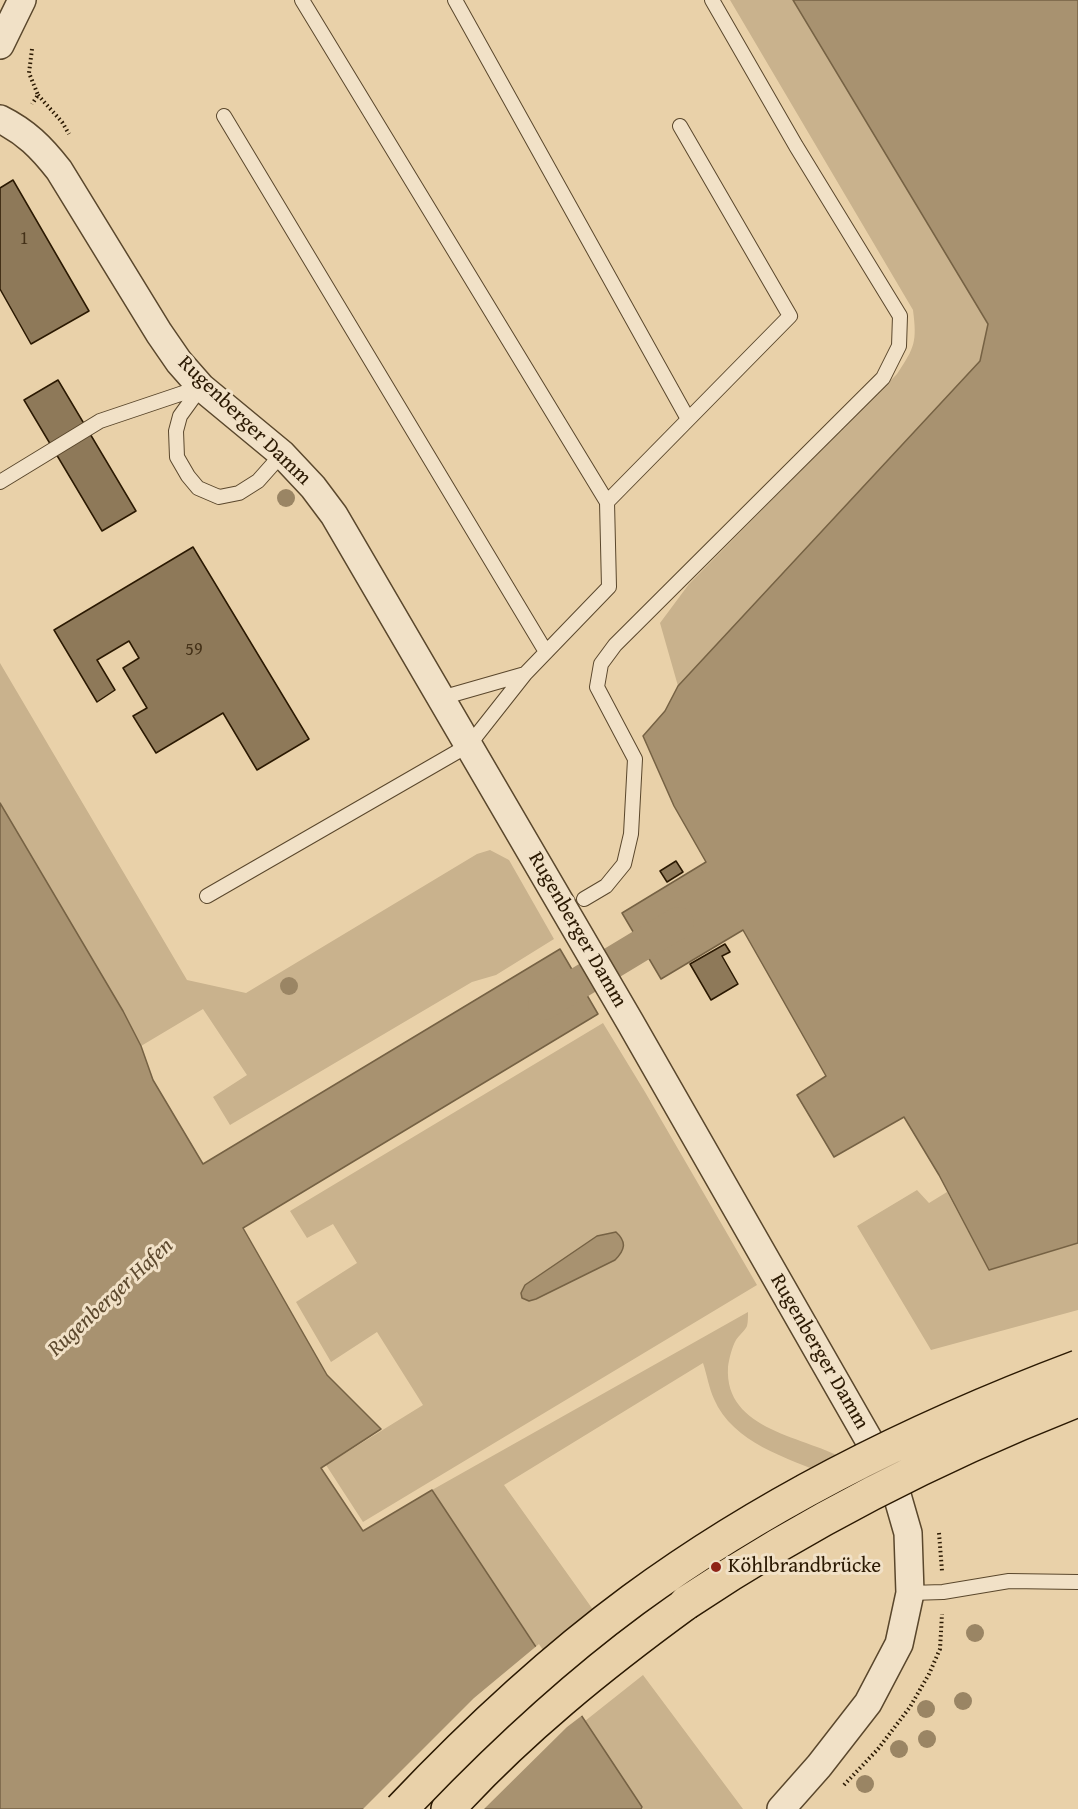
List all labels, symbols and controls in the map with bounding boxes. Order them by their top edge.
house number: 1 [20,228,28,250]
street label: Rugenberger Damm [172,351,316,491]
house number: 59 [185,639,203,661]
street label: Rugenberger Damm [522,848,632,1012]
water label: Rugenberger Hafen [43,1233,179,1363]
street label: Rugenberger Damm [764,1270,874,1434]
place label: Köhlbrandbrücke [728,1554,881,1580]
marker: Köhlbrandbrücke [709,1560,723,1574]

